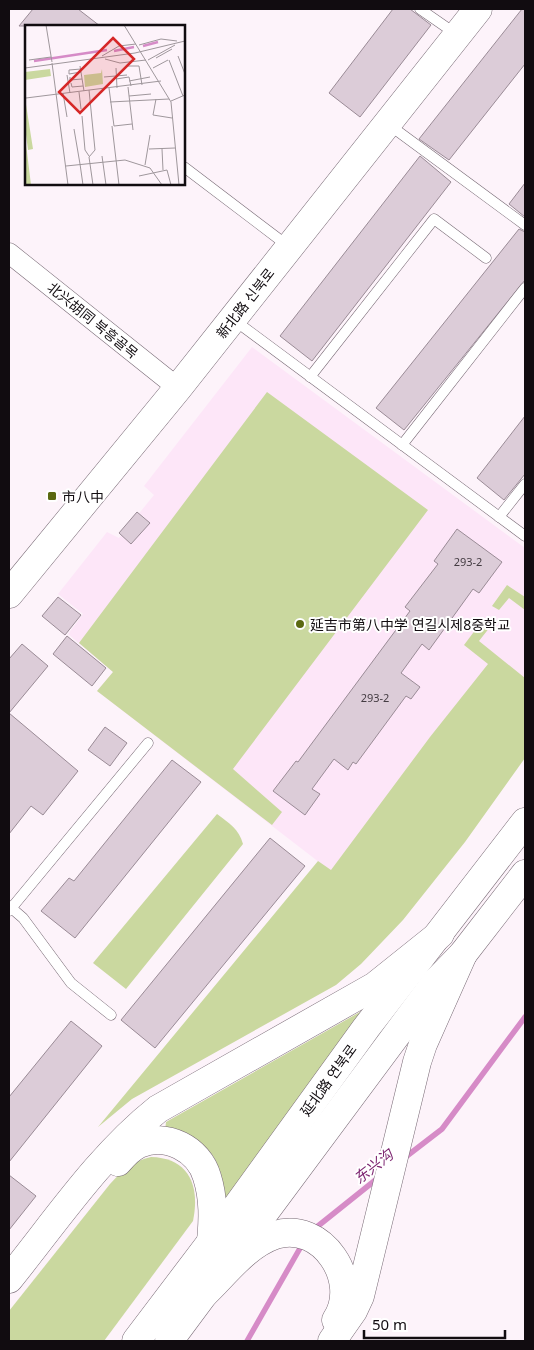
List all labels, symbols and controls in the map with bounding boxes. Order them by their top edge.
inset map [25,25,185,185]
street label: 新北路 신북로 [212,264,279,342]
street label: 北兴胡同 북흥골목 [44,278,142,362]
place label: 市八中 [62,487,104,506]
marker: 市八中 [46,490,58,502]
house number: 293-2 [454,554,482,569]
place label: 延吉市第八中学 연길시제8중학교 [310,615,510,634]
marker: 延吉市第八中学 연길시제8중학교 [294,618,306,630]
house number: 293-2 [361,690,389,705]
street label: 延北路 연북로 [296,1040,361,1120]
water label: 东兴沟 [349,1143,398,1188]
scale bar [364,1308,505,1340]
text: 50 m [372,1314,407,1334]

